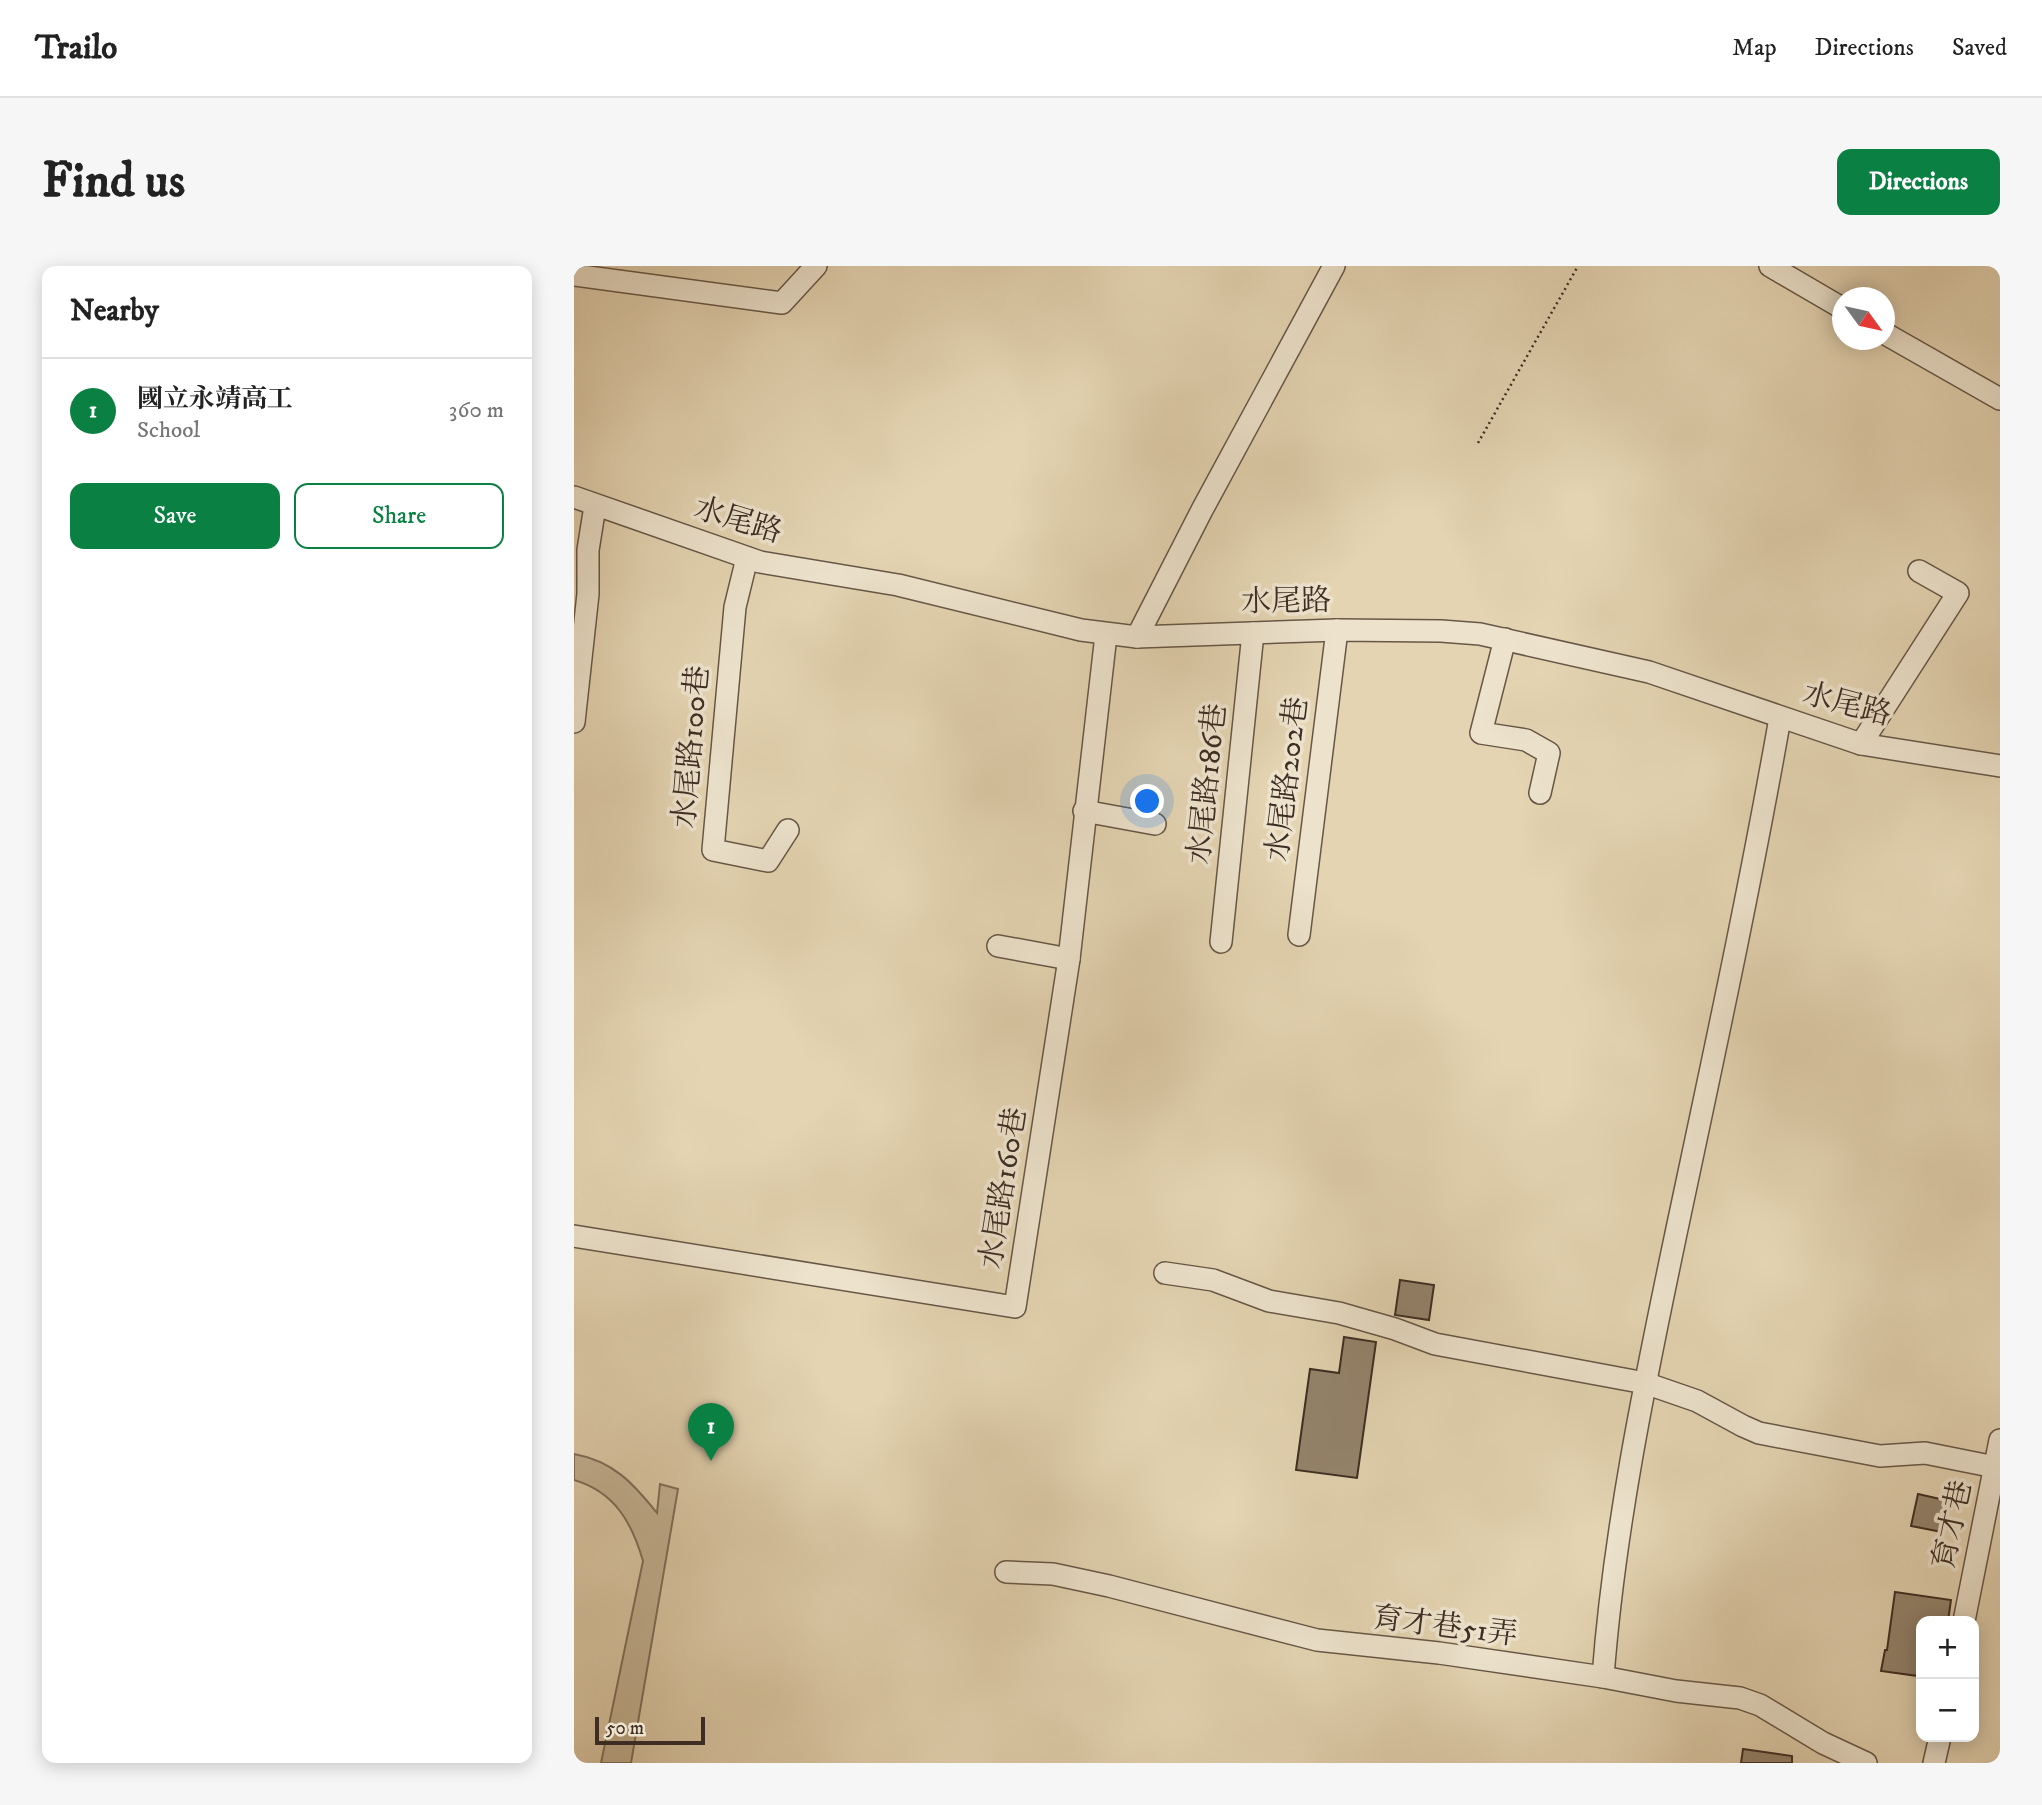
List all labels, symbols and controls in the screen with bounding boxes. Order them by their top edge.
text: Trailo [35,28,117,69]
text: Map [1732,33,1777,63]
text: Directions [1815,33,1914,63]
text: Saved [1952,33,2007,63]
button: Directions [1837,149,2000,215]
text: Find us [42,151,185,213]
north arrow [1832,287,1895,350]
text: Nearby [70,293,159,330]
text: 國立永靖高工 [137,383,293,416]
text: 1 [89,396,97,425]
text: 360 m [449,396,504,425]
text: School [137,416,200,445]
button: Save [70,483,280,549]
button: Share [294,483,504,549]
street label: 水尾路 [690,490,786,552]
street label: 水尾路 [1241,583,1331,621]
street label: 水尾路100巷 [666,664,718,830]
street label: 水尾路 [1799,675,1895,735]
street label: 水尾路202巷 [1260,695,1316,863]
street label: 水尾路186巷 [1181,702,1235,866]
your location [1130,784,1164,818]
street label: 水尾路160巷 [973,1105,1035,1271]
pin: 1 [688,1403,734,1461]
street label: 育才巷 [1926,1477,1980,1573]
street label: 育才巷51弄 [1370,1600,1520,1654]
map controls [1916,1616,1979,1742]
button: + [1916,1616,1979,1679]
button: − [1916,1679,1979,1742]
scale bar [595,1714,705,1746]
text: 50 m [606,1717,644,1740]

